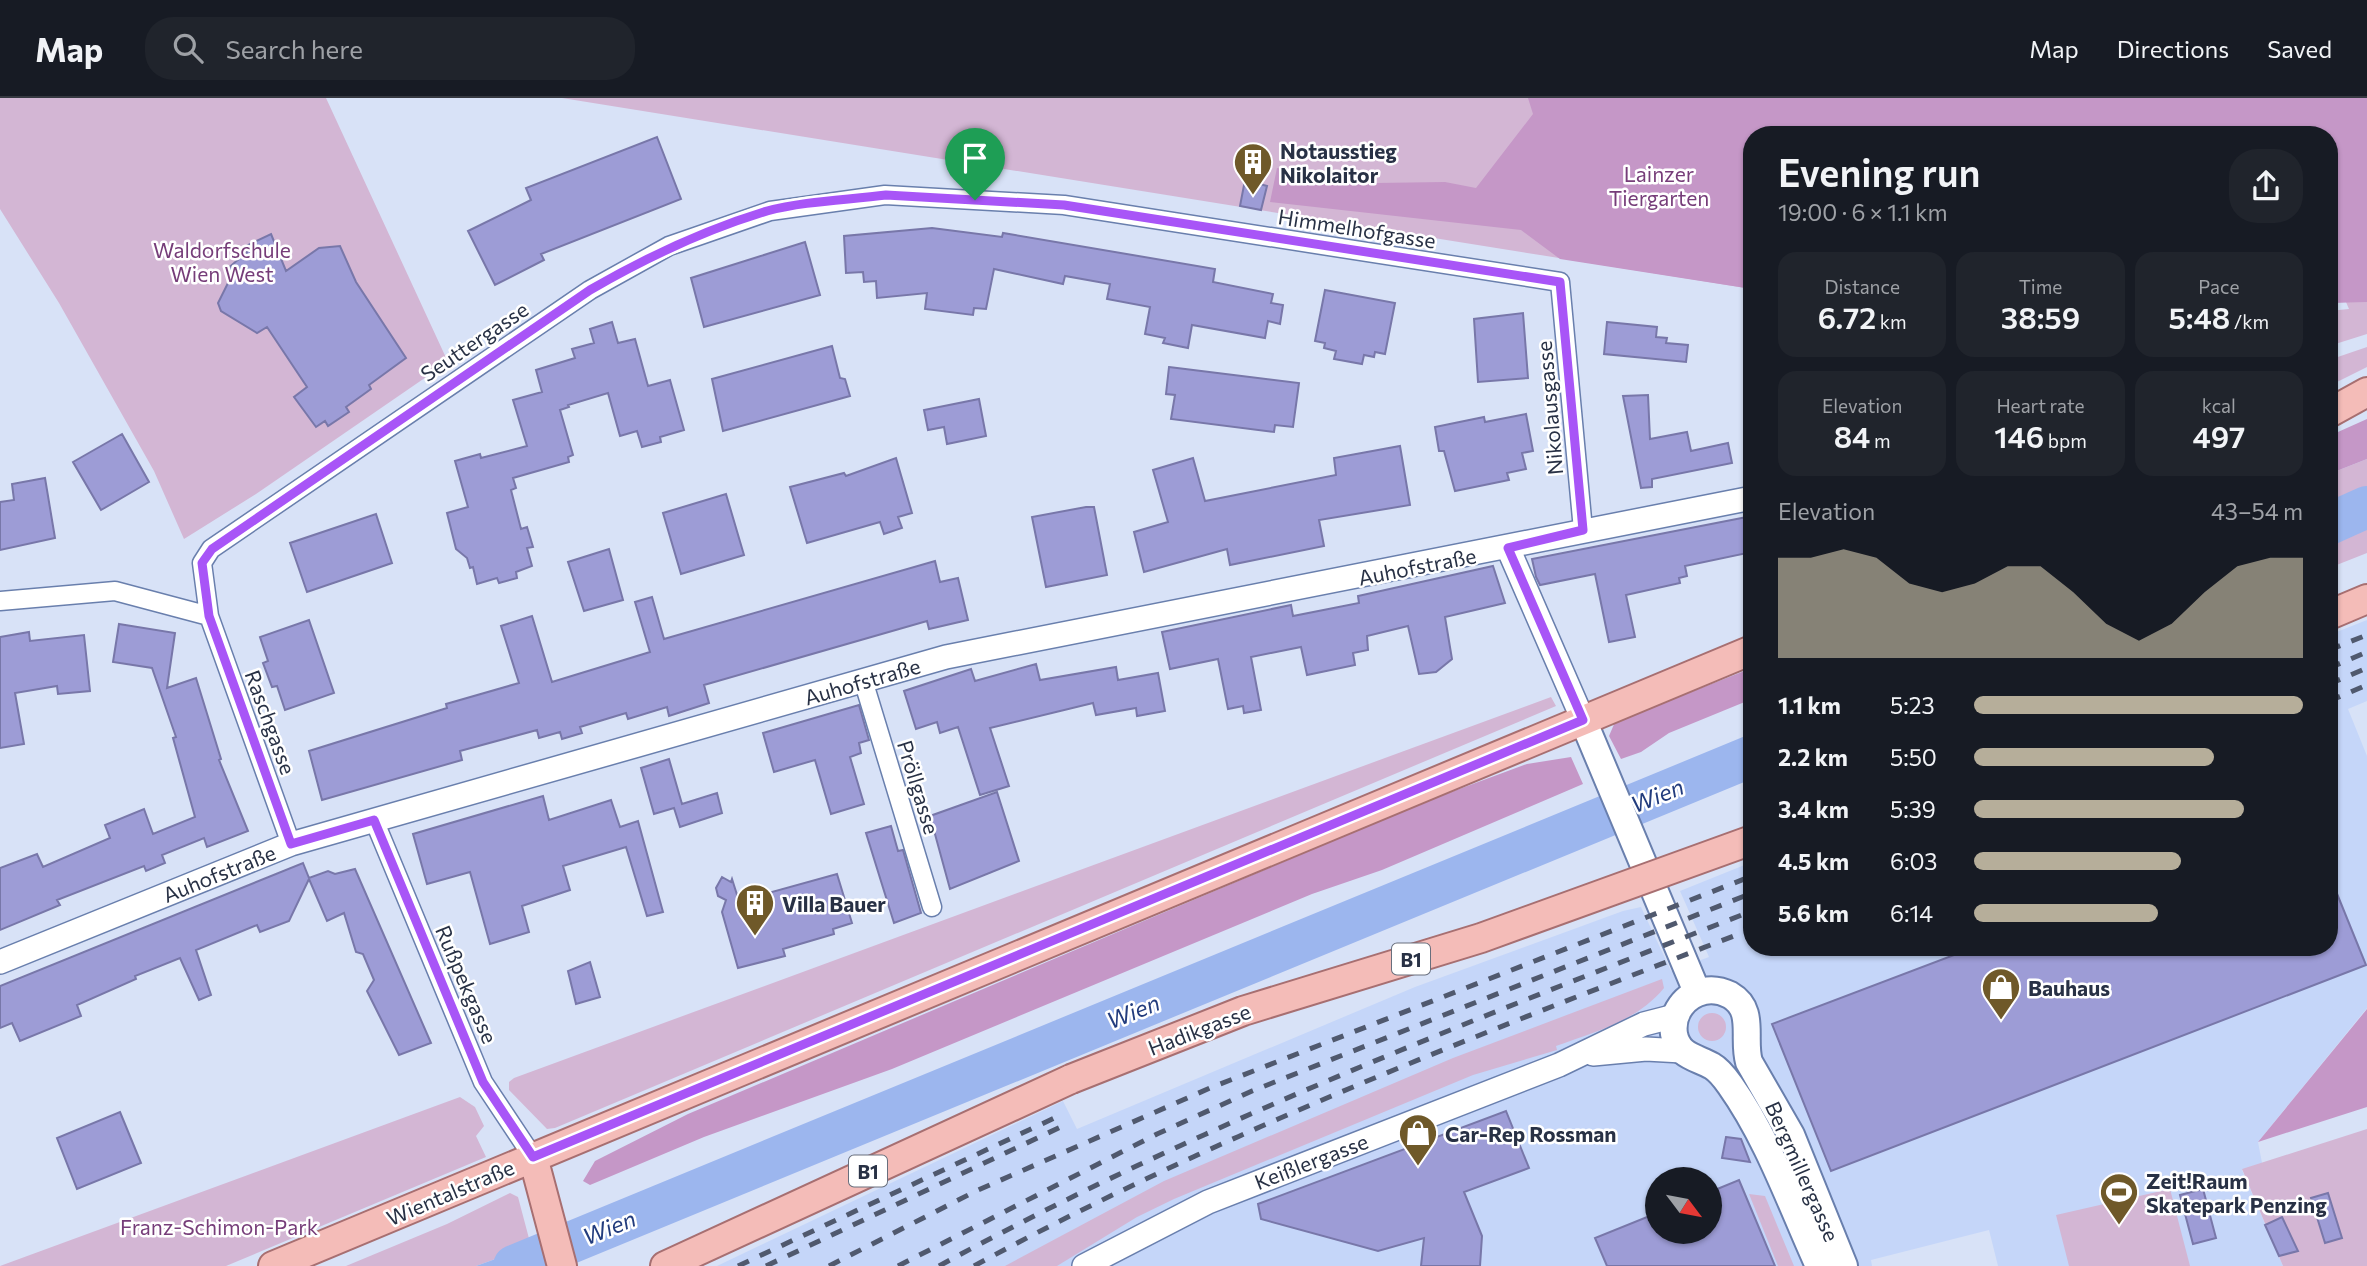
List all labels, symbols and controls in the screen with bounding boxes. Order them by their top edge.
search box [145,17,635,80]
text: Map [35,28,103,69]
icon: search [169,29,207,67]
text: Search here [225,33,363,64]
text: Map [2029,34,2079,63]
text: Directions [2117,34,2229,63]
text: Saved [2267,34,2332,63]
pin [945,128,1005,200]
place label: Notausstieg Nikolaitor [1280,138,1397,187]
icon: arrive [956,139,994,177]
building icon: Notausstieg Nikolaitor [1232,141,1274,196]
text: Evening run [1778,148,1981,195]
button: share [2229,149,2303,223]
park label: Lainzer Tiergarten [1609,161,1709,210]
text: 19:00 · 6 × 1.1 km [1778,198,1948,226]
street label: Himmelhofgasse [1276,203,1438,253]
park label: Waldorfschule Wien West [153,237,291,286]
text: Distance [1824,275,1900,298]
text: Time [2019,275,2062,298]
text: Pace [2198,275,2239,298]
street label: Seuttergasse [416,296,532,386]
text: 6.72 [1818,298,1876,335]
text: 38:59 [2001,298,2080,335]
text: 5:48 [2168,298,2230,335]
text: km [1876,310,1907,333]
text: /km [2230,310,2269,333]
street label: Nikolausgasse [1531,340,1567,476]
text: Elevation [1822,394,1902,417]
text: Heart rate [1996,394,2085,417]
text: kcal [2202,394,2236,417]
text: 84 [1834,417,1870,454]
text: 146 [1994,417,2044,454]
text: 497 [2192,417,2245,454]
text: m [1870,429,1891,452]
text: bpm [2044,429,2087,452]
text: Elevation [1778,497,1875,525]
text: 43–54 m [2211,497,2303,525]
street label: Auhofstraße [1356,542,1478,590]
street label: Auhofstraße [801,653,923,709]
street label: Raschgasse [241,666,301,778]
text: 1.1 km [1778,691,1841,719]
text: 5:23 [1890,691,1935,719]
street label: Pröllgasse [893,737,945,837]
text: 2.2 km [1778,743,1848,771]
text: 5:50 [1890,743,1937,771]
water label: Wien [1626,772,1688,818]
text: 3.4 km [1778,795,1849,823]
text: 5:39 [1890,795,1936,823]
street label: Auhofstraße [159,839,279,907]
text: 4.5 km [1778,847,1849,875]
text: 6:03 [1890,847,1937,875]
building icon: Villa Bauer [734,882,776,937]
place label: Villa Bauer [782,891,886,916]
text: 5.6 km [1778,899,1849,927]
text: 6:14 [1890,899,1933,927]
street label: Rußpekgasse [431,921,503,1047]
road number: B1 [1392,944,1430,974]
shop icon: Bauhaus [1980,966,2022,1021]
place label: Bauhaus [2028,975,2110,1000]
water label: Wien [1102,988,1164,1034]
street label: Hadikgasse [1144,998,1254,1060]
street label: Bergmillergasse [1761,1097,1845,1245]
shop icon: Car-Rep Rossman [1397,1112,1439,1167]
place label: Car-Rep Rossman [1445,1121,1616,1146]
street label: Keißlergasse [1251,1128,1371,1194]
street label: Wientalstraße [383,1154,517,1230]
road number: B1 [849,1156,887,1186]
north arrow [1645,1167,1722,1244]
map controls [1645,1167,1722,1244]
place label: Zeit!Raum Skatepark Penzing [2146,1168,2327,1217]
sports icon: Zeit!Raum Skatepark Penzing [2098,1171,2140,1226]
water label: Wien [578,1204,640,1250]
park label: Franz-Schimon-Park [120,1214,318,1239]

